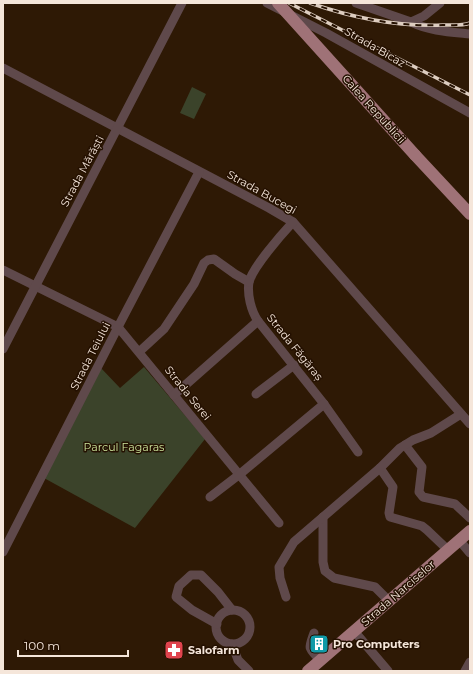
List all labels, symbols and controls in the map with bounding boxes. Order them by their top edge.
street label: Strada Bicaz [342,24,408,70]
street label: Calea Republicii [339,72,409,146]
street label: Strada Mărăști [57,133,107,209]
street label: Strada Bucegi [225,167,299,217]
street label: Strada Făgăraș [264,311,327,384]
street label: Strada Teiului [67,320,113,392]
street label: Strada Serei [162,363,214,423]
park label: Parcul Fagaras [84,440,165,454]
street label: Strada Narciselor [358,557,438,629]
scale bar [18,632,128,658]
building icon: Pro Computers [308,633,330,655]
place label: Pro Computers [333,637,420,651]
text: 100 m [24,638,60,653]
pharmacy icon: Salofarm [163,639,185,661]
place label: Salofarm [188,643,240,657]

